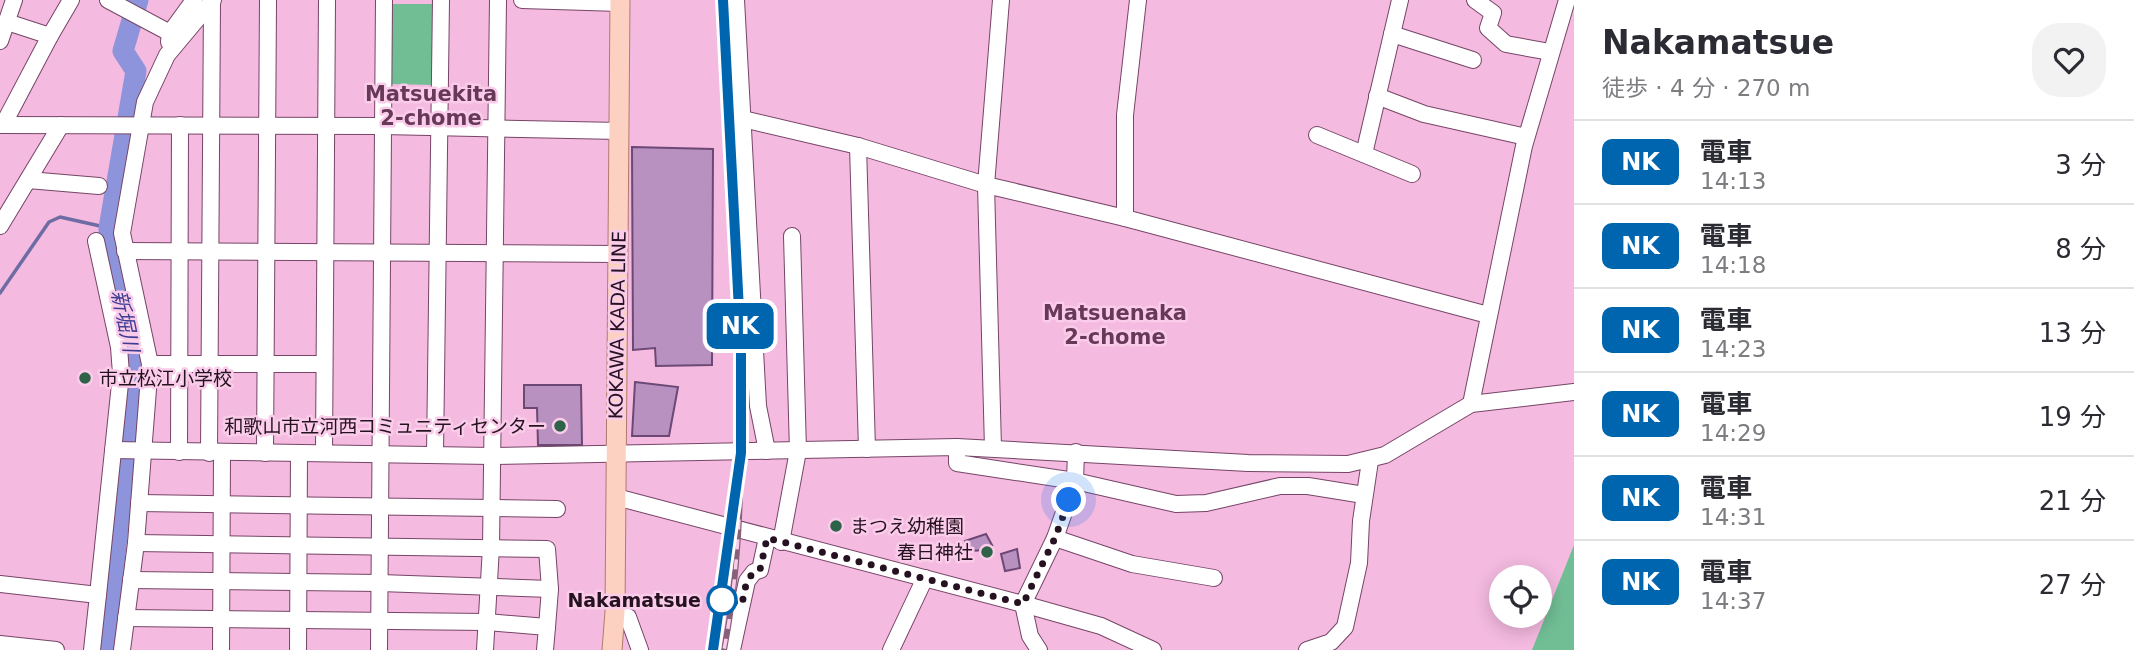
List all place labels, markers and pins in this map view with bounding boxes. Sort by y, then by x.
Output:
place label: 市立松江小学校 [99,367,232,389]
marker: 市立松江小学校 [77,370,93,386]
place label: 和歌山市立河西コミュニティセンター [224,415,546,437]
marker: 和歌山市立河西コミュニティセンター [552,418,568,434]
place label: まつえ幼稚園 [850,515,964,537]
marker: まつえ幼稚園 [828,518,844,534]
place label: 春日神社 [897,541,973,563]
marker: 春日神社 [979,544,995,560]
marker: Nakamatsue [707,585,737,615]
place label: Nakamatsue [567,589,701,611]

